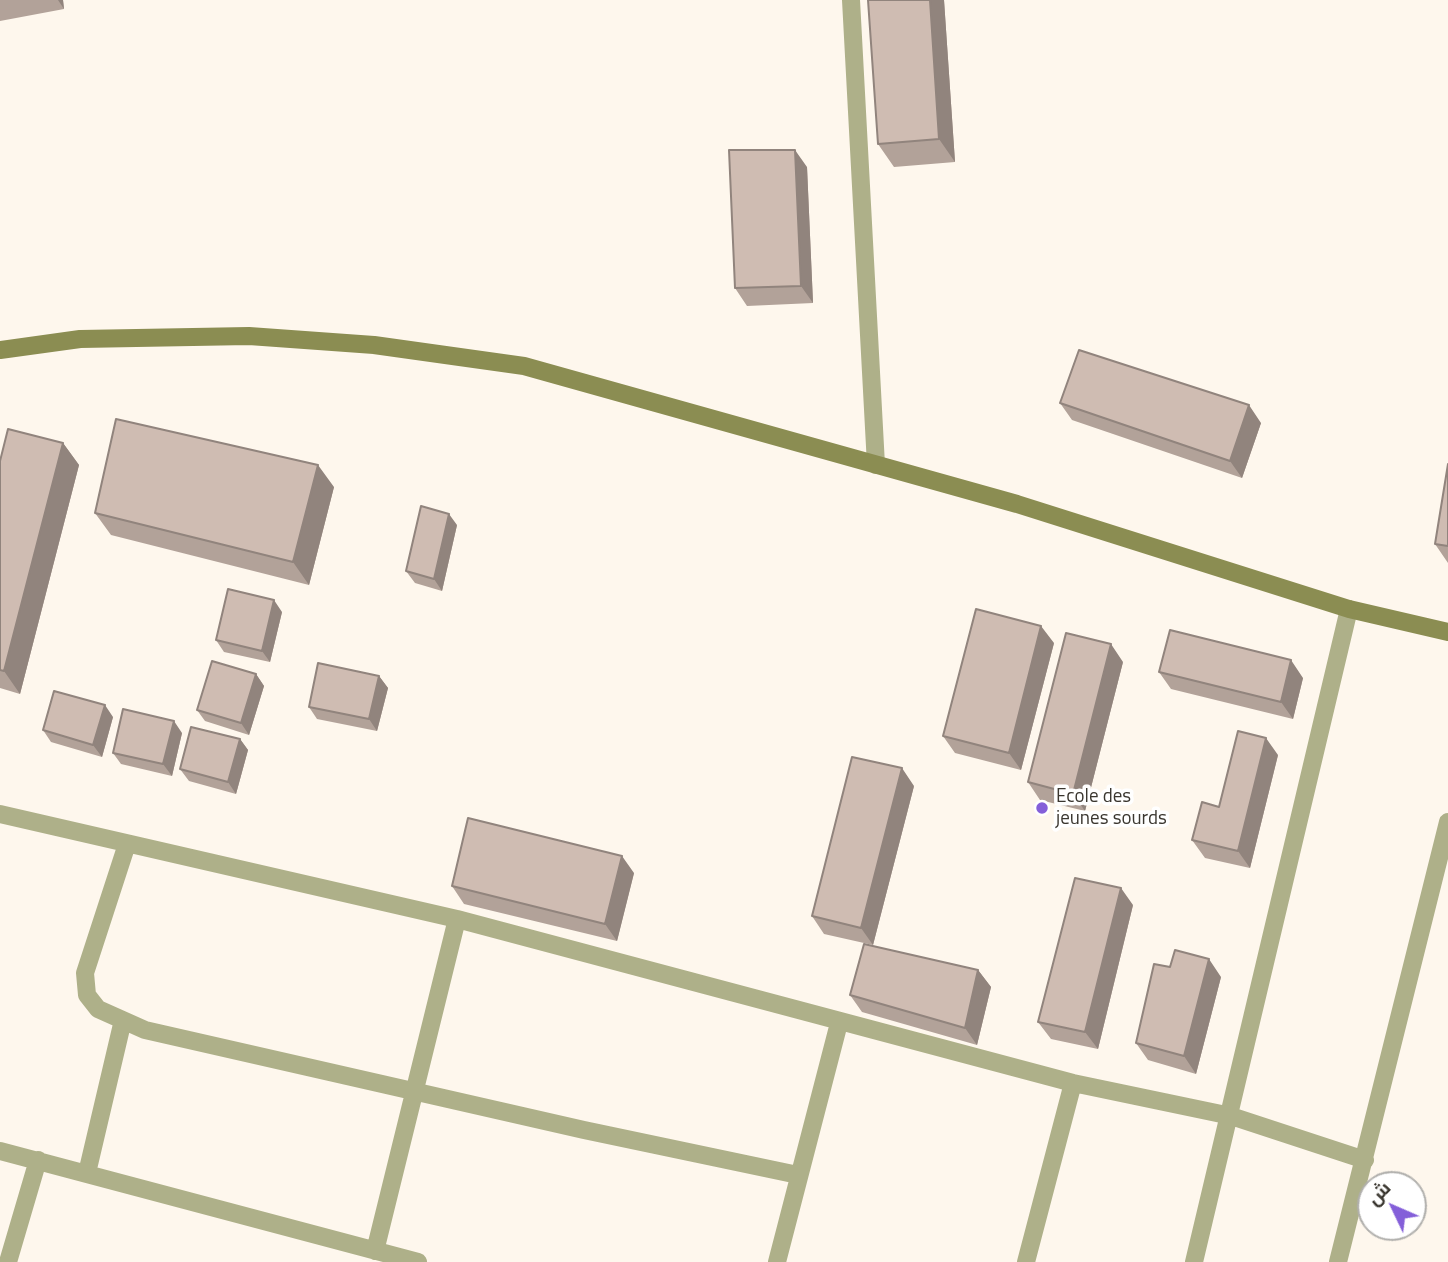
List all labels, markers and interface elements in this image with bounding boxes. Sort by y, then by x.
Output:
place label: Ecole des jeunes sourds [1056,786,1167,830]
marker: Ecole des jeunes sourds [1034,800,1050,816]
north arrow [1357,1171,1427,1241]
text: ش [1359,1174,1397,1211]

